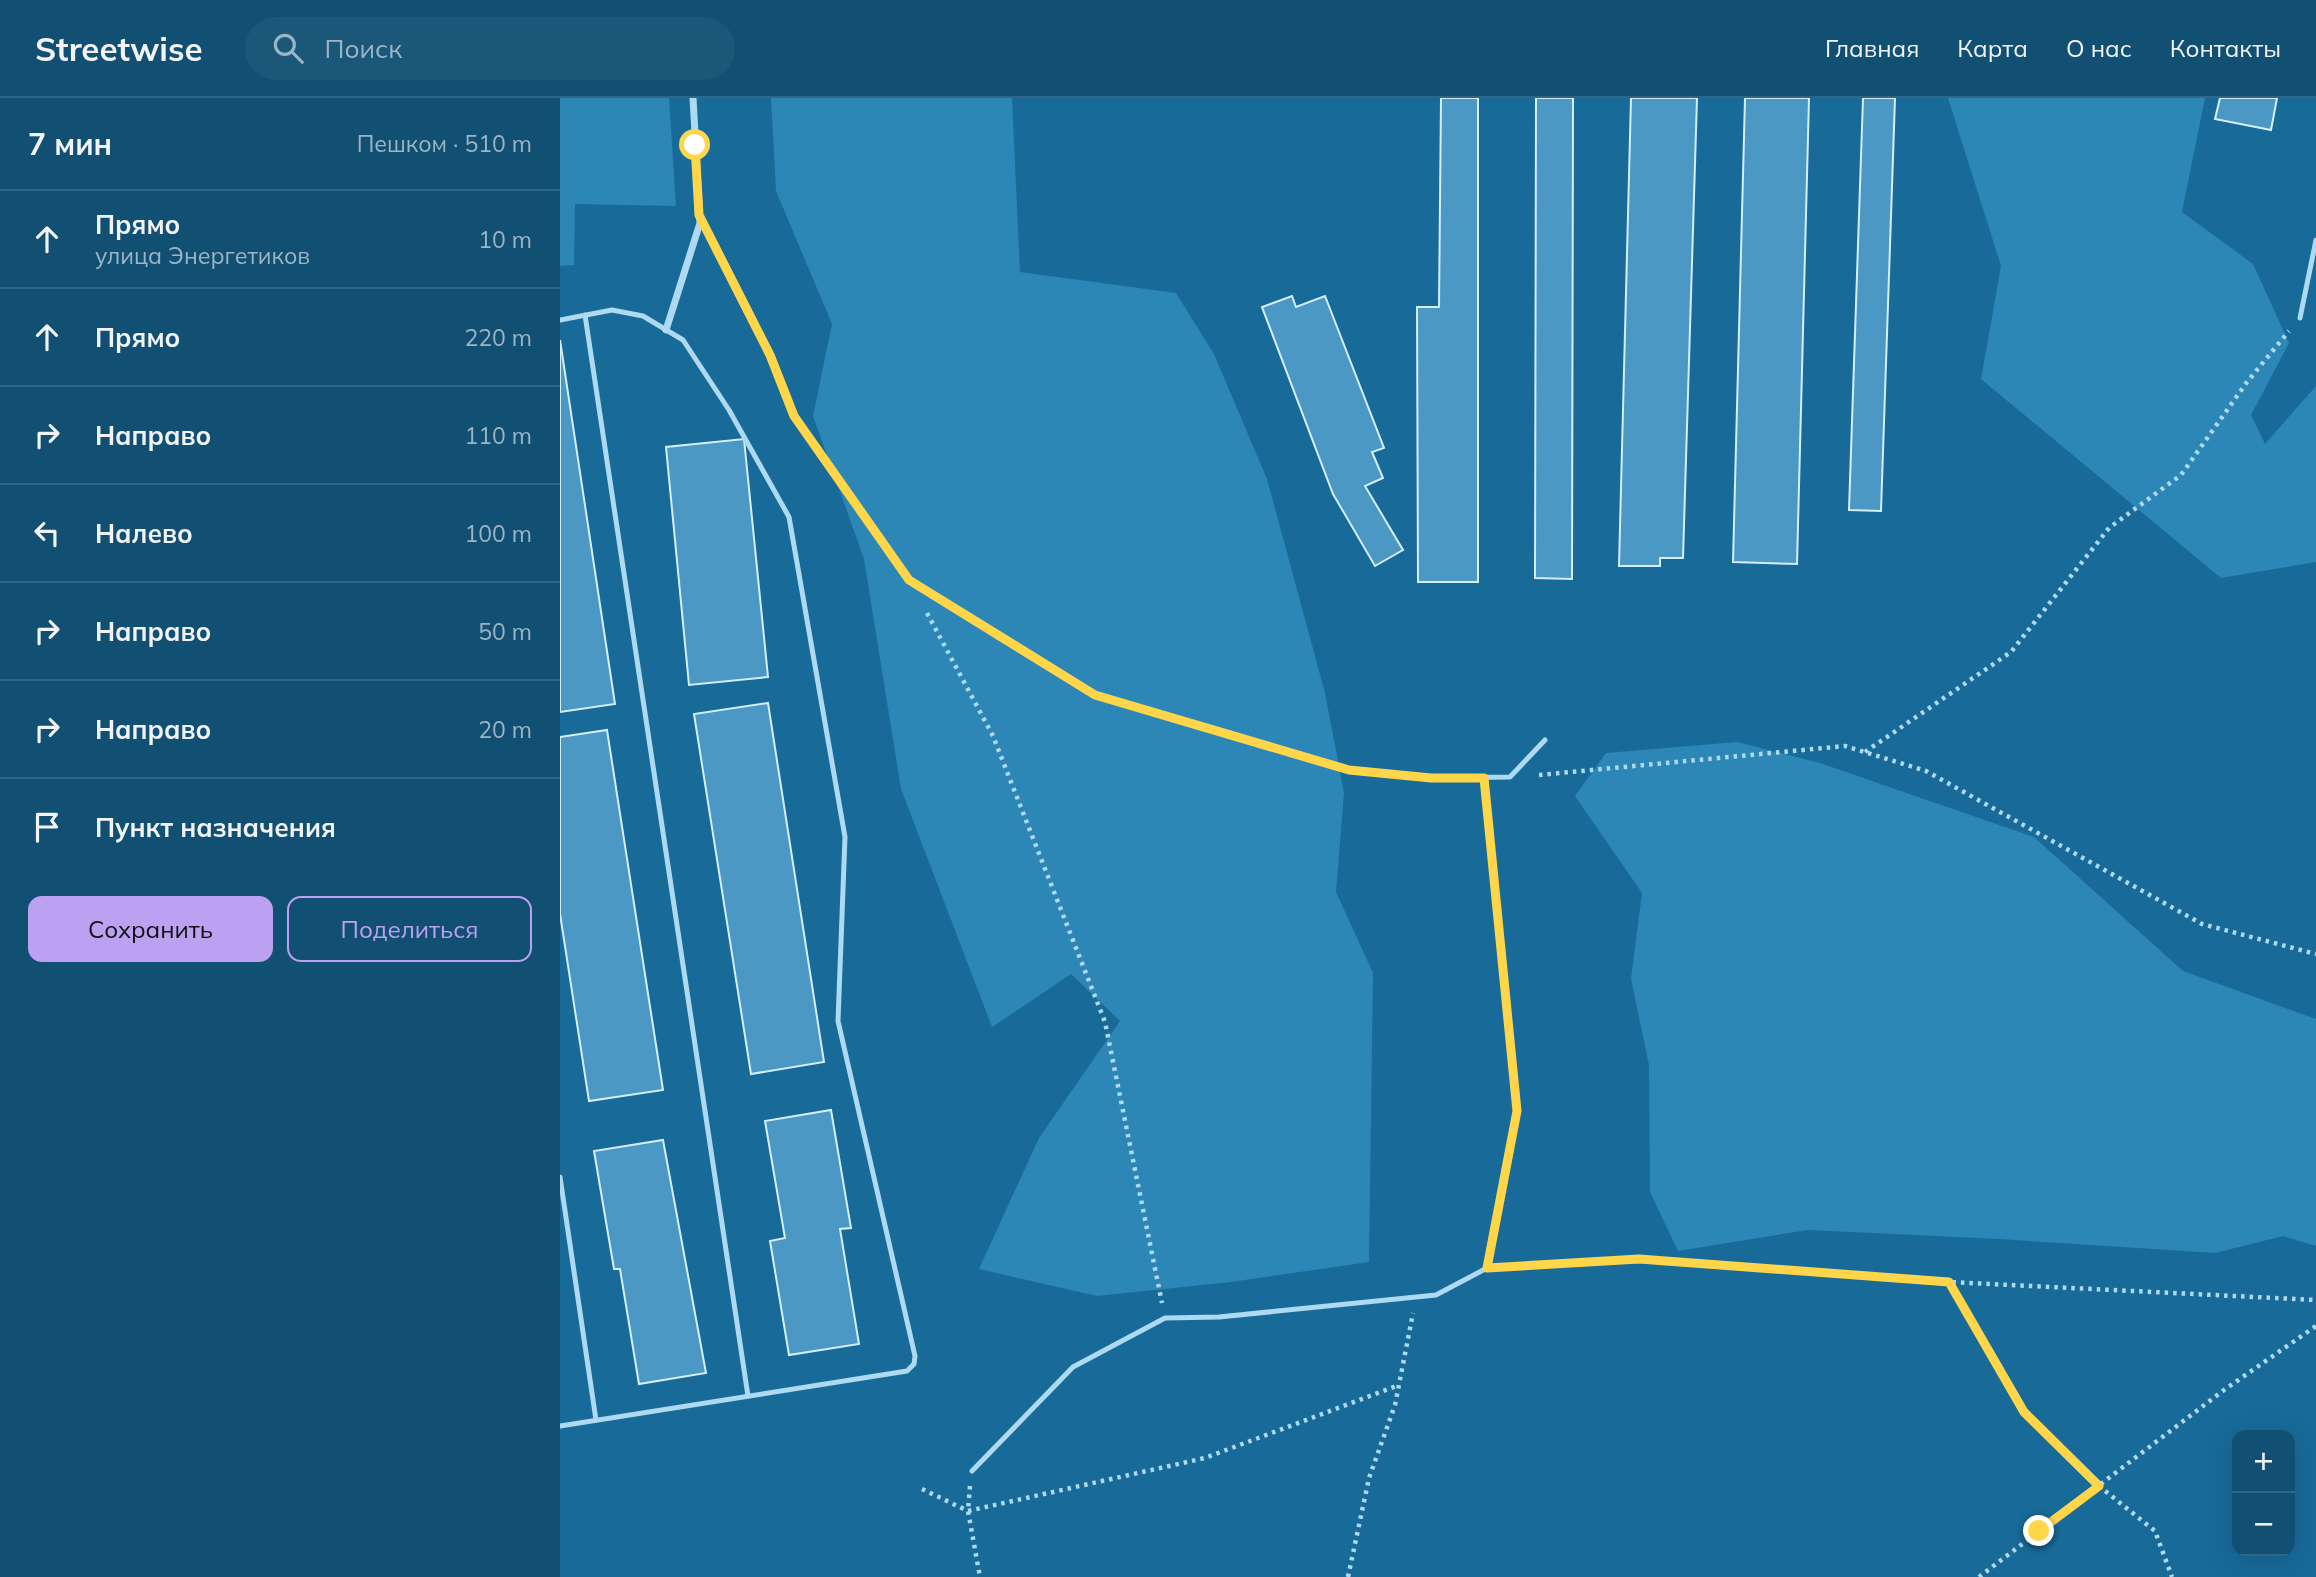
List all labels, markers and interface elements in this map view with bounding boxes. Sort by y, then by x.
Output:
search box [245,17,735,80]
text: Streetwise [35,28,203,69]
icon: search [269,29,307,67]
text: Поиск [325,32,402,65]
text: Главная [1825,33,1919,63]
text: Карта [1957,33,2028,63]
text: О нас [2066,33,2132,63]
text: Контакты [2170,33,2281,63]
text: 7 мин [28,125,112,163]
text: Пешком · 510 m [357,129,532,158]
route start [679,129,710,160]
text: Прямо [95,208,180,241]
icon: ahead [28,220,66,258]
text: 10 m [478,225,532,254]
text: улица Энергетиков [95,241,310,270]
icon: ahead [28,318,66,356]
text: Прямо [95,321,180,354]
text: 220 m [464,323,532,352]
icon: right [28,416,66,454]
text: Направо [95,419,211,452]
text: 110 m [464,421,532,450]
icon: left [28,514,66,552]
text: Налево [95,517,193,550]
text: 100 m [464,519,532,548]
icon: right [28,612,66,650]
text: Направо [95,615,211,648]
text: 50 m [478,617,532,646]
icon: right [28,710,66,748]
text: Направо [95,713,211,746]
text: 20 m [478,715,532,744]
icon: arrive [28,808,66,846]
text: Пункт назначения [95,811,336,844]
button: Сохранить [28,896,273,962]
button: Поделиться [287,896,532,962]
map controls [2232,1430,2295,1556]
button: + [2232,1430,2295,1493]
button: − [2232,1493,2295,1556]
route end [2023,1515,2054,1546]

